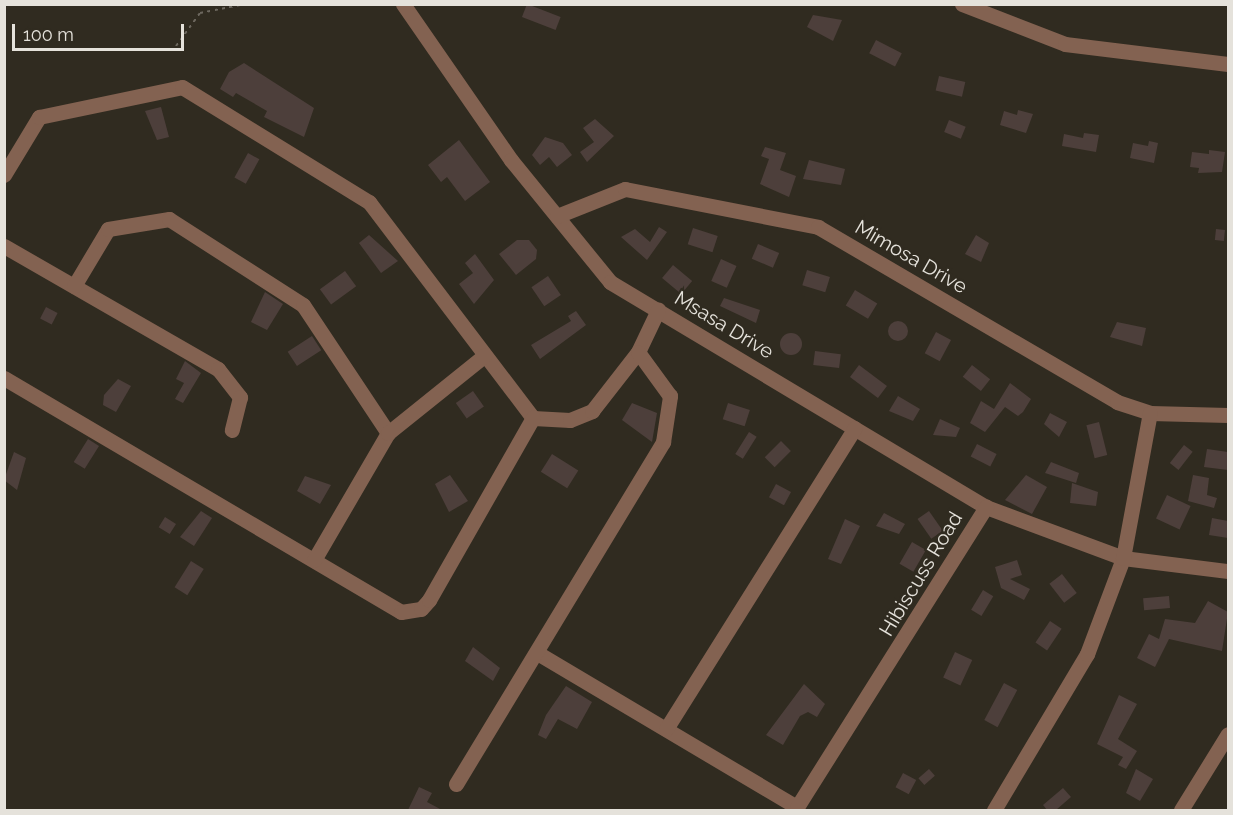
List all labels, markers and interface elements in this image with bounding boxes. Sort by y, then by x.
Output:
scale bar [15,12,188,50]
text: 100 m [23,24,74,45]
street label: Mimosa Drive [851,215,971,299]
street label: Msasa Drive [670,286,778,364]
street label: Hibiscuss Road [874,508,968,640]

